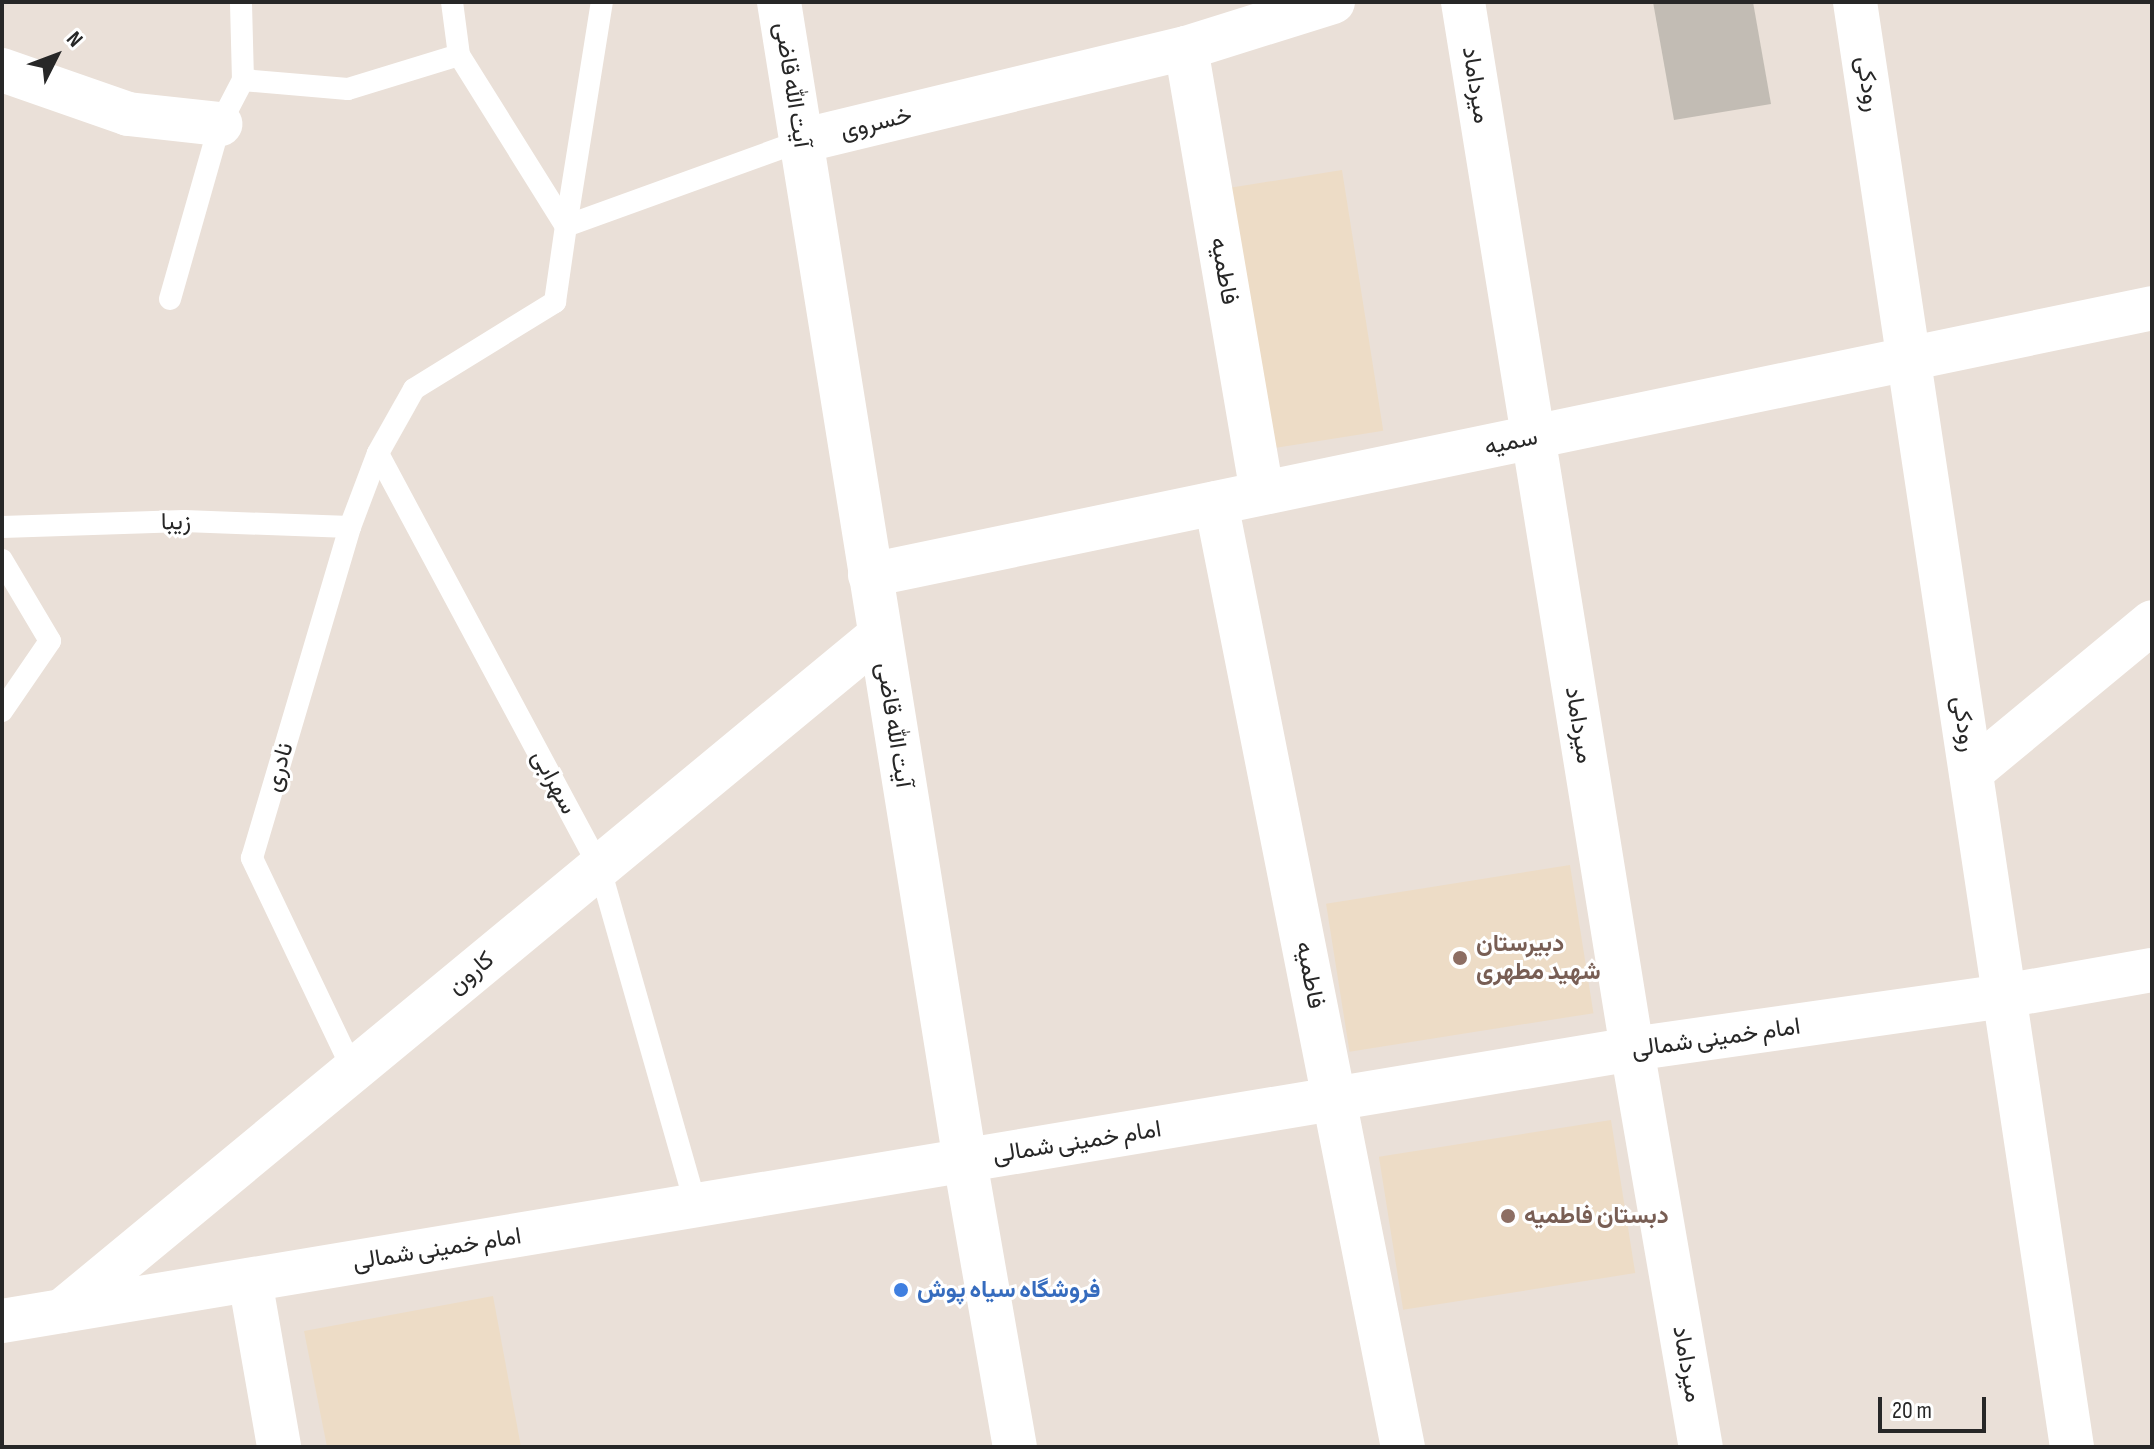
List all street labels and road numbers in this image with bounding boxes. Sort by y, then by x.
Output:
street label: آیت الله قاضی [768,20,816,150]
street label: میرداماد [1456,45,1496,125]
street label: رودکی [1849,54,1887,114]
street label: خسروی [837,100,915,146]
street label: فاطمیه [1204,235,1244,307]
street label: سمیه [1482,422,1540,462]
street label: زیبا [161,507,191,537]
street label: آیت الله قاضی [870,660,918,790]
street label: میرداماد [1559,685,1599,765]
street label: رودکی [1945,694,1983,754]
street label: نادری [258,739,300,795]
street label: سهرابی [525,745,583,819]
street label: فاطمیه [1289,939,1331,1011]
street label: کارون [442,945,500,1001]
street label: امام خمینی شمالی [1630,1012,1802,1064]
street label: امام خمینی شمالی [991,1114,1163,1170]
street label: امام خمینی شمالی [351,1221,523,1277]
street label: میرداماد [1666,1323,1708,1405]

